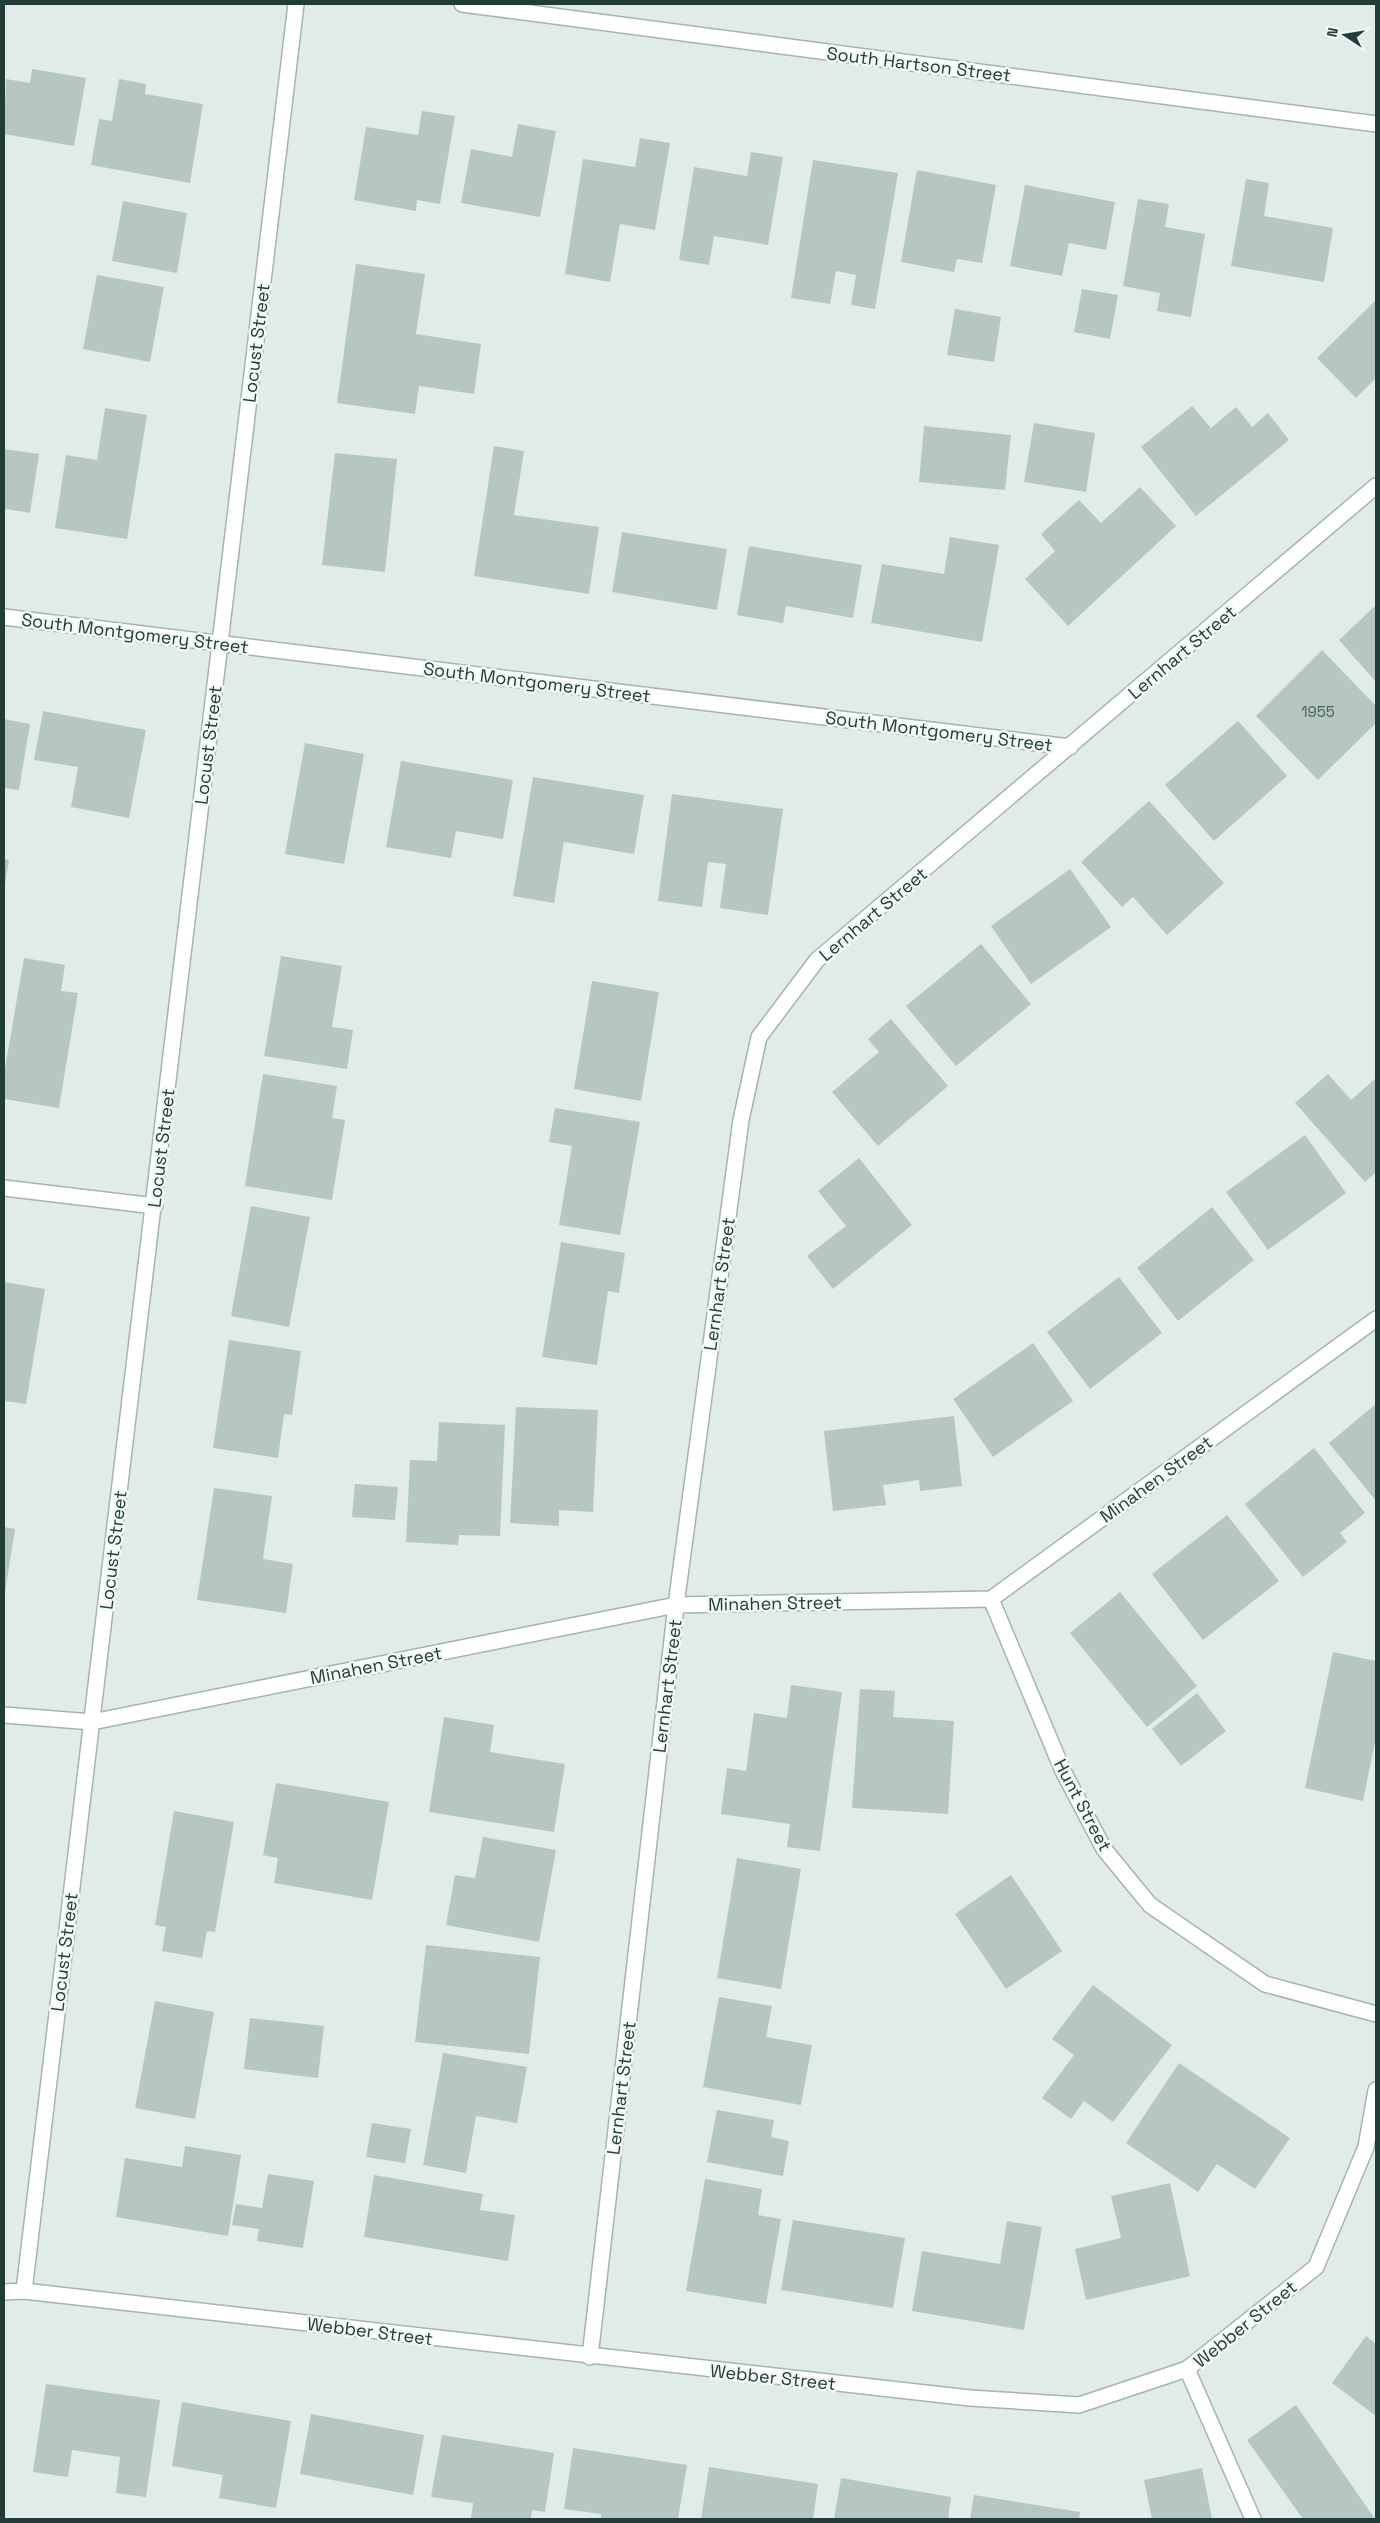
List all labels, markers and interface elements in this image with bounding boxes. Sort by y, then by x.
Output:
north arrow [1320,10,1370,60]
text: N [1323,26,1342,39]
street label: South Hartson Street [825,41,1013,87]
street label: Locust Street [237,282,275,404]
street label: Lernhart Street [1123,600,1241,704]
street label: South Montgomery Street [20,608,250,658]
street label: South Montgomery Street [422,657,652,707]
street label: Locust Street [189,684,227,806]
house number: 1955 [1301,702,1335,721]
street label: South Montgomery Street [824,706,1054,756]
street label: Lernhart Street [814,862,932,966]
street label: Locust Street [142,1087,180,1209]
street label: Lernhart Street [698,1216,740,1352]
street label: Minahen Street [1095,1430,1217,1528]
street label: Locust Street [94,1489,132,1611]
street label: Minahen Street [708,1590,842,1616]
street label: Lernhart Street [647,1618,687,1754]
street label: Minahen Street [308,1641,444,1689]
street label: Hunt Street [1049,1755,1117,1855]
street label: Locust Street [45,1891,83,2013]
street label: Lernhart Street [601,2020,641,2156]
street label: Webber Street [1189,2275,1301,2373]
street label: Webber Street [306,2312,434,2350]
street label: Webber Street [709,2359,837,2395]

